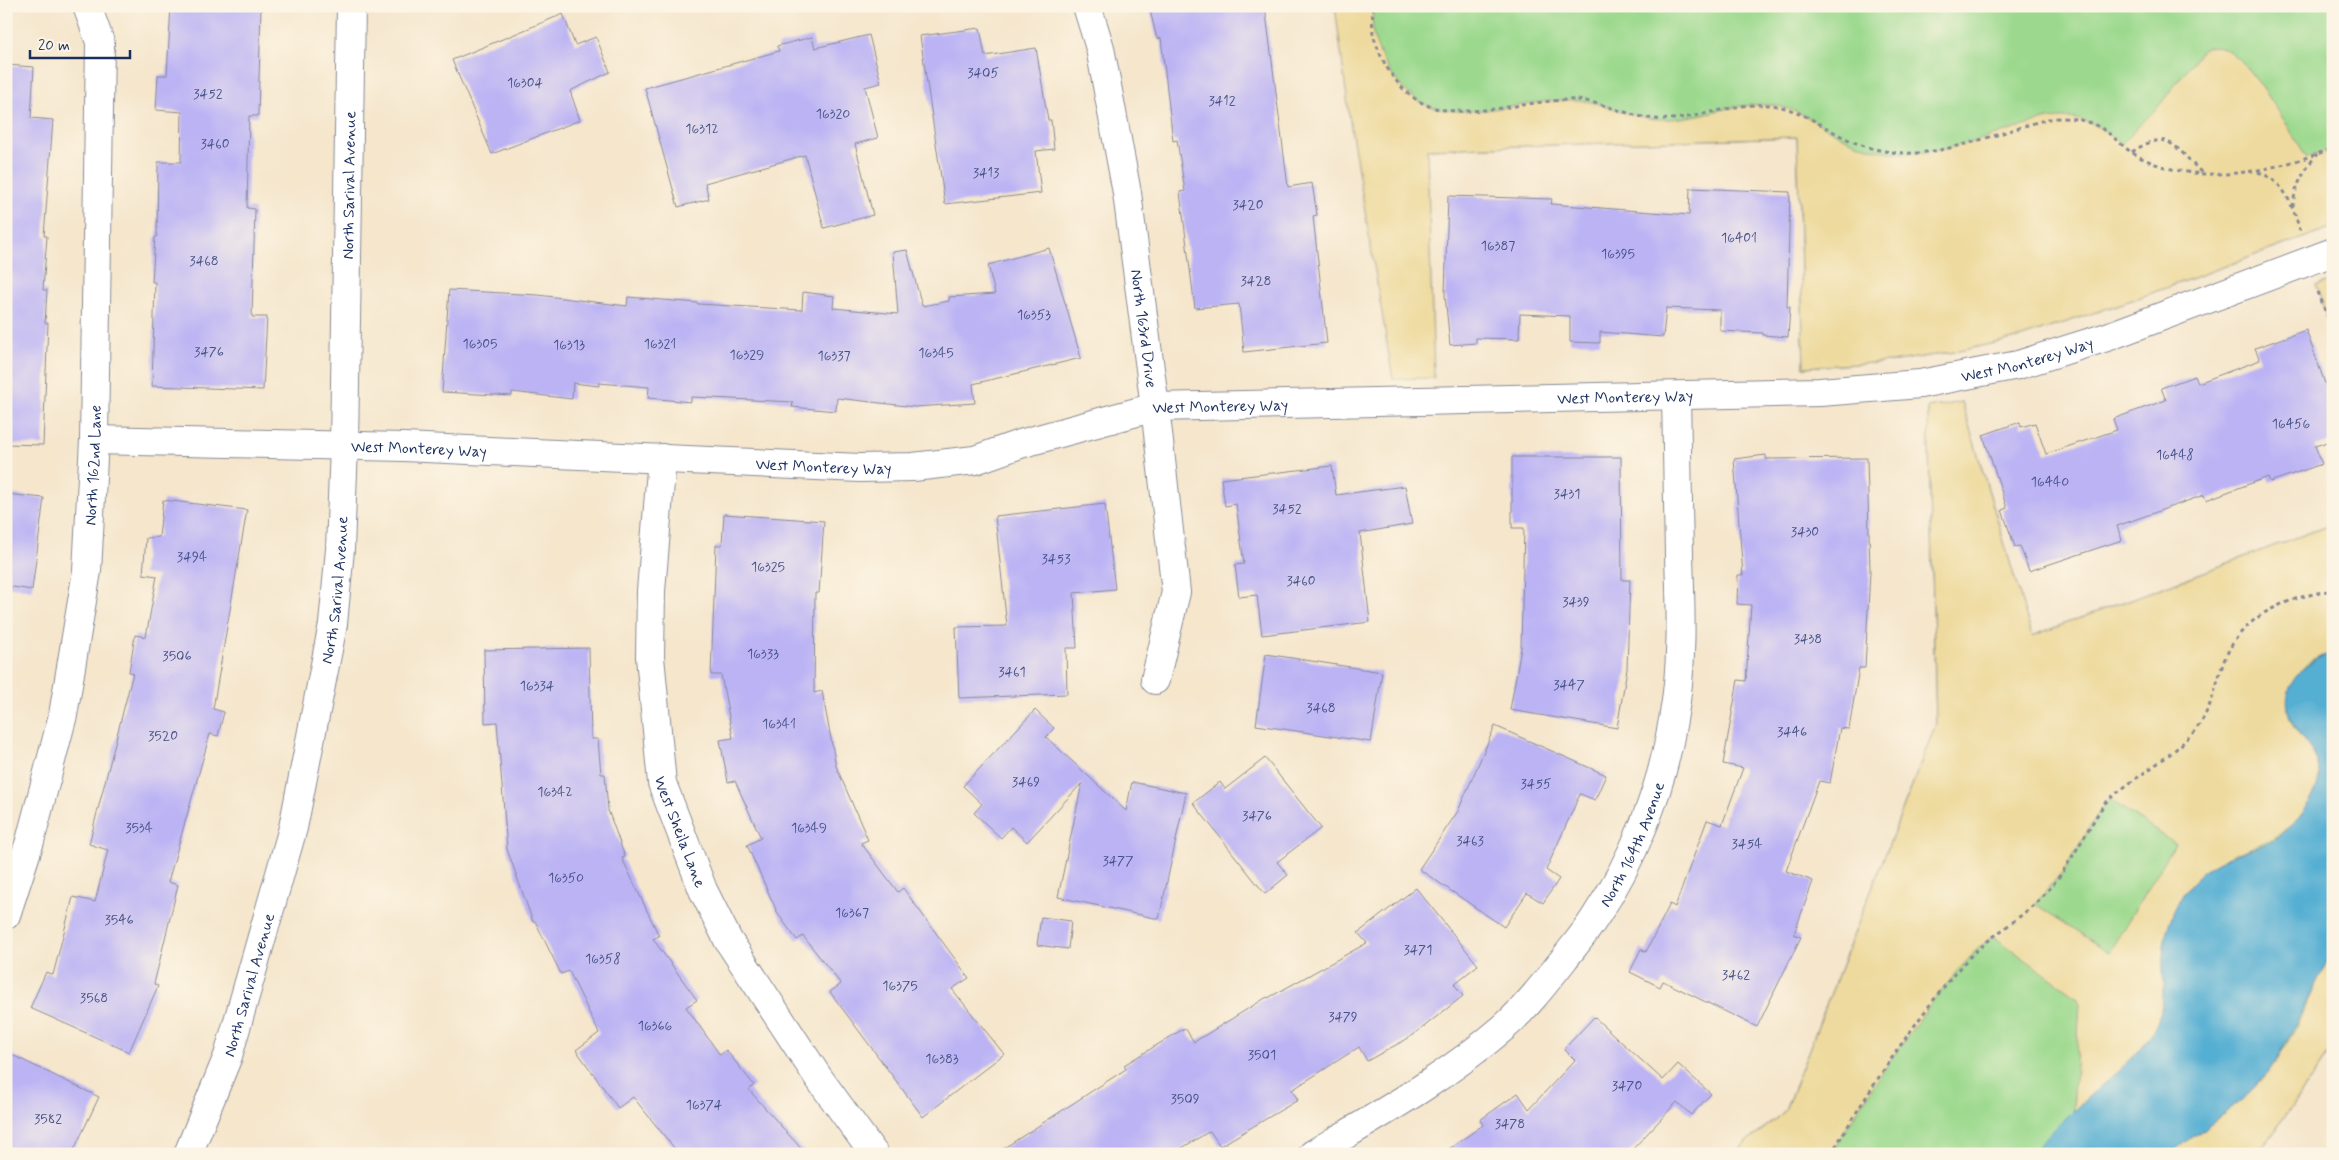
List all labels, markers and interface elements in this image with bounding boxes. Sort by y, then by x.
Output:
scale bar [30,28,130,60]
text: 20 m [38,36,70,56]
house number: 3405 [967,64,999,82]
house number: 16304 [507,74,544,92]
house number: 3452 [193,85,223,103]
house number: 3412 [1208,92,1236,110]
house number: 16320 [816,105,850,123]
street label: North Sarival Avenue [338,111,361,260]
house number: 16312 [685,120,719,138]
house number: 3460 [200,135,230,153]
house number: 3413 [973,164,999,182]
house number: 3420 [1233,196,1264,214]
house number: 16401 [1721,229,1757,247]
house number: 16387 [1481,237,1515,255]
house number: 16395 [1601,245,1635,263]
house number: 3468 [189,252,219,270]
street label: North 163rd Drive [1125,268,1161,389]
house number: 3428 [1240,272,1272,290]
house number: 16353 [1017,306,1051,324]
street label: West Monterey Way [1959,333,2096,388]
house number: 16305 [463,335,498,353]
house number: 16321 [644,335,676,353]
house number: 16313 [553,336,585,354]
house number: 3476 [194,343,224,361]
house number: 16345 [918,344,954,362]
house number: 16329 [730,346,764,364]
house number: 16337 [817,347,851,365]
street label: West Monterey Way [1557,386,1693,410]
street label: West Monterey Way [1152,395,1289,419]
street label: North 162nd Lane [80,405,107,526]
house number: 16456 [2272,415,2310,433]
street label: West Monterey Way [351,437,487,463]
house number: 16448 [2156,446,2194,464]
street label: West Monterey Way [755,454,892,480]
house number: 16440 [2031,473,2069,491]
house number: 3431 [1554,485,1580,503]
house number: 3452 [1272,500,1302,518]
street label: North Sarival Avenue [316,516,353,666]
house number: 3430 [1791,523,1819,541]
house number: 3494 [177,548,207,566]
house number: 3453 [1042,550,1070,568]
house number: 16325 [751,558,785,576]
house number: 3460 [1286,572,1316,590]
house number: 3439 [1562,593,1590,611]
house number: 3438 [1794,630,1822,648]
house number: 16333 [747,645,779,663]
house number: 3506 [162,647,192,665]
house number: 3461 [998,663,1026,681]
house number: 3447 [1553,676,1585,694]
house number: 16334 [520,677,555,695]
house number: 3468 [1306,699,1336,717]
house number: 16341 [762,715,796,733]
house number: 3446 [1777,723,1807,741]
house number: 3520 [148,727,178,745]
house number: 3469 [1012,773,1040,791]
street label: West Sheila Lane [649,775,710,891]
house number: 3455 [1520,775,1552,793]
street label: North 164th Avenue [1596,779,1670,911]
house number: 16342 [537,783,573,801]
house number: 3476 [1242,807,1272,825]
house number: 3534 [125,819,153,837]
house number: 16349 [791,819,827,837]
house number: 3463 [1456,832,1484,850]
house number: 3454 [1732,835,1762,853]
house number: 3477 [1102,852,1134,870]
house number: 16350 [548,869,584,887]
house number: 16367 [835,904,869,922]
house number: 3546 [104,911,134,929]
street label: North Sarival Avenue [219,911,280,1059]
house number: 3471 [1404,941,1432,959]
house number: 16358 [585,950,621,968]
house number: 3462 [1722,966,1750,984]
house number: 16375 [882,977,918,995]
house number: 3568 [80,989,108,1007]
house number: 3479 [1328,1008,1358,1026]
house number: 16366 [638,1017,673,1035]
house number: 3501 [1248,1046,1276,1064]
house number: 16383 [925,1050,959,1068]
house number: 3470 [1612,1077,1642,1095]
house number: 3509 [1170,1090,1200,1108]
house number: 16374 [686,1096,723,1114]
house number: 3582 [34,1110,62,1128]
house number: 3478 [1495,1115,1525,1133]

